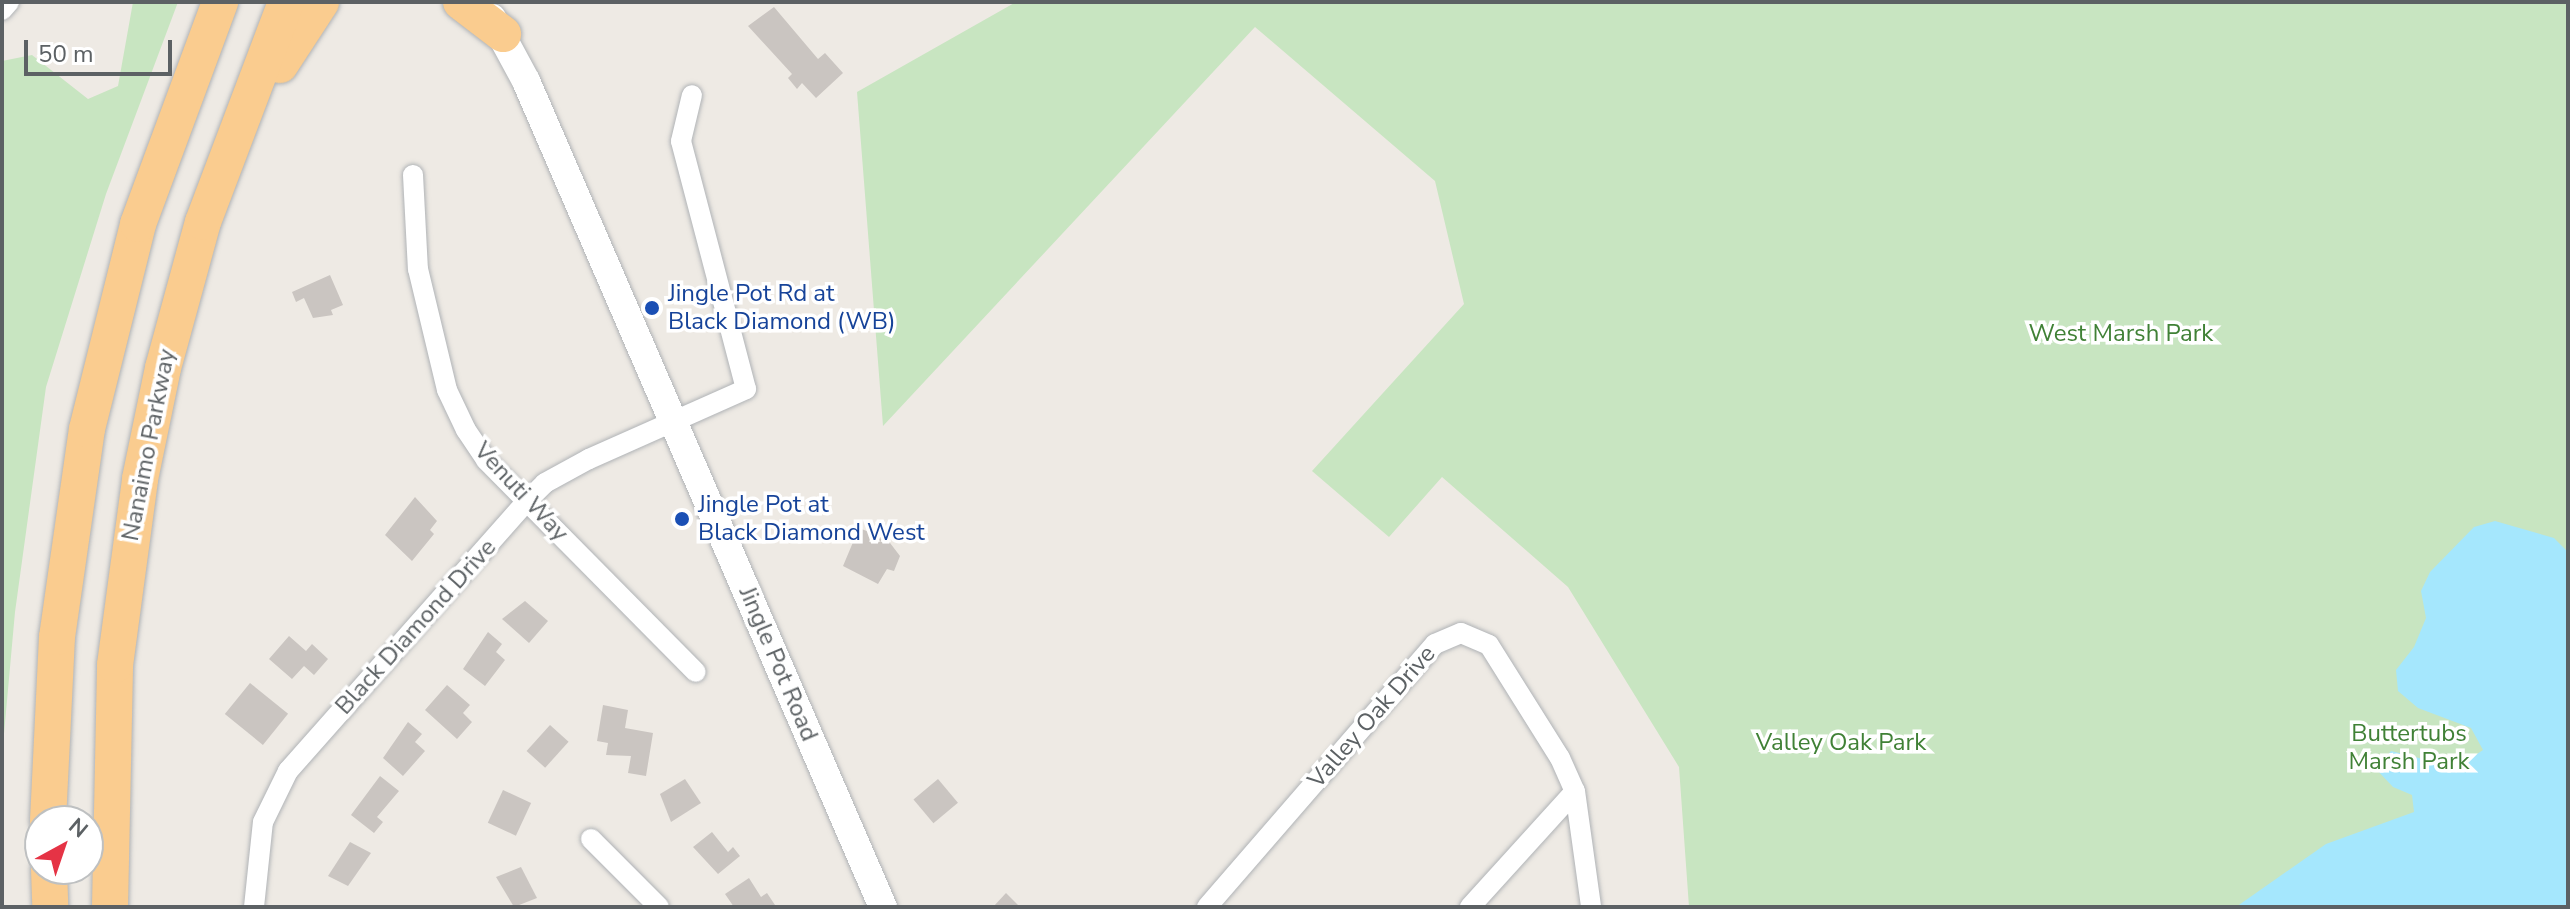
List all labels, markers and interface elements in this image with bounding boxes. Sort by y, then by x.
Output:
scale bar [28,24,176,74]
text: 50 m [38,38,94,70]
place label: Jingle Pot Rd at Black Diamond (WB) [668,280,896,336]
marker: Jingle Pot Rd at Black Diamond (WB) [643,299,661,317]
park label: West Marsh Park [2029,320,2213,348]
street label: Nanaimo Parkway [116,347,182,543]
street label: Venuti Way [468,436,574,548]
place label: Jingle Pot at Black Diamond West [698,491,925,547]
marker: Jingle Pot at Black Diamond West [673,510,691,528]
street label: Black Diamond Drive [330,533,502,721]
street label: Jingle Pot Road [732,582,824,746]
street label: Valley Oak Drive [1302,640,1442,794]
park label: Buttertubs Marsh Park [2349,720,2469,776]
park label: Valley Oak Park [1756,729,1926,757]
north arrow [24,805,104,885]
text: N [62,811,94,845]

